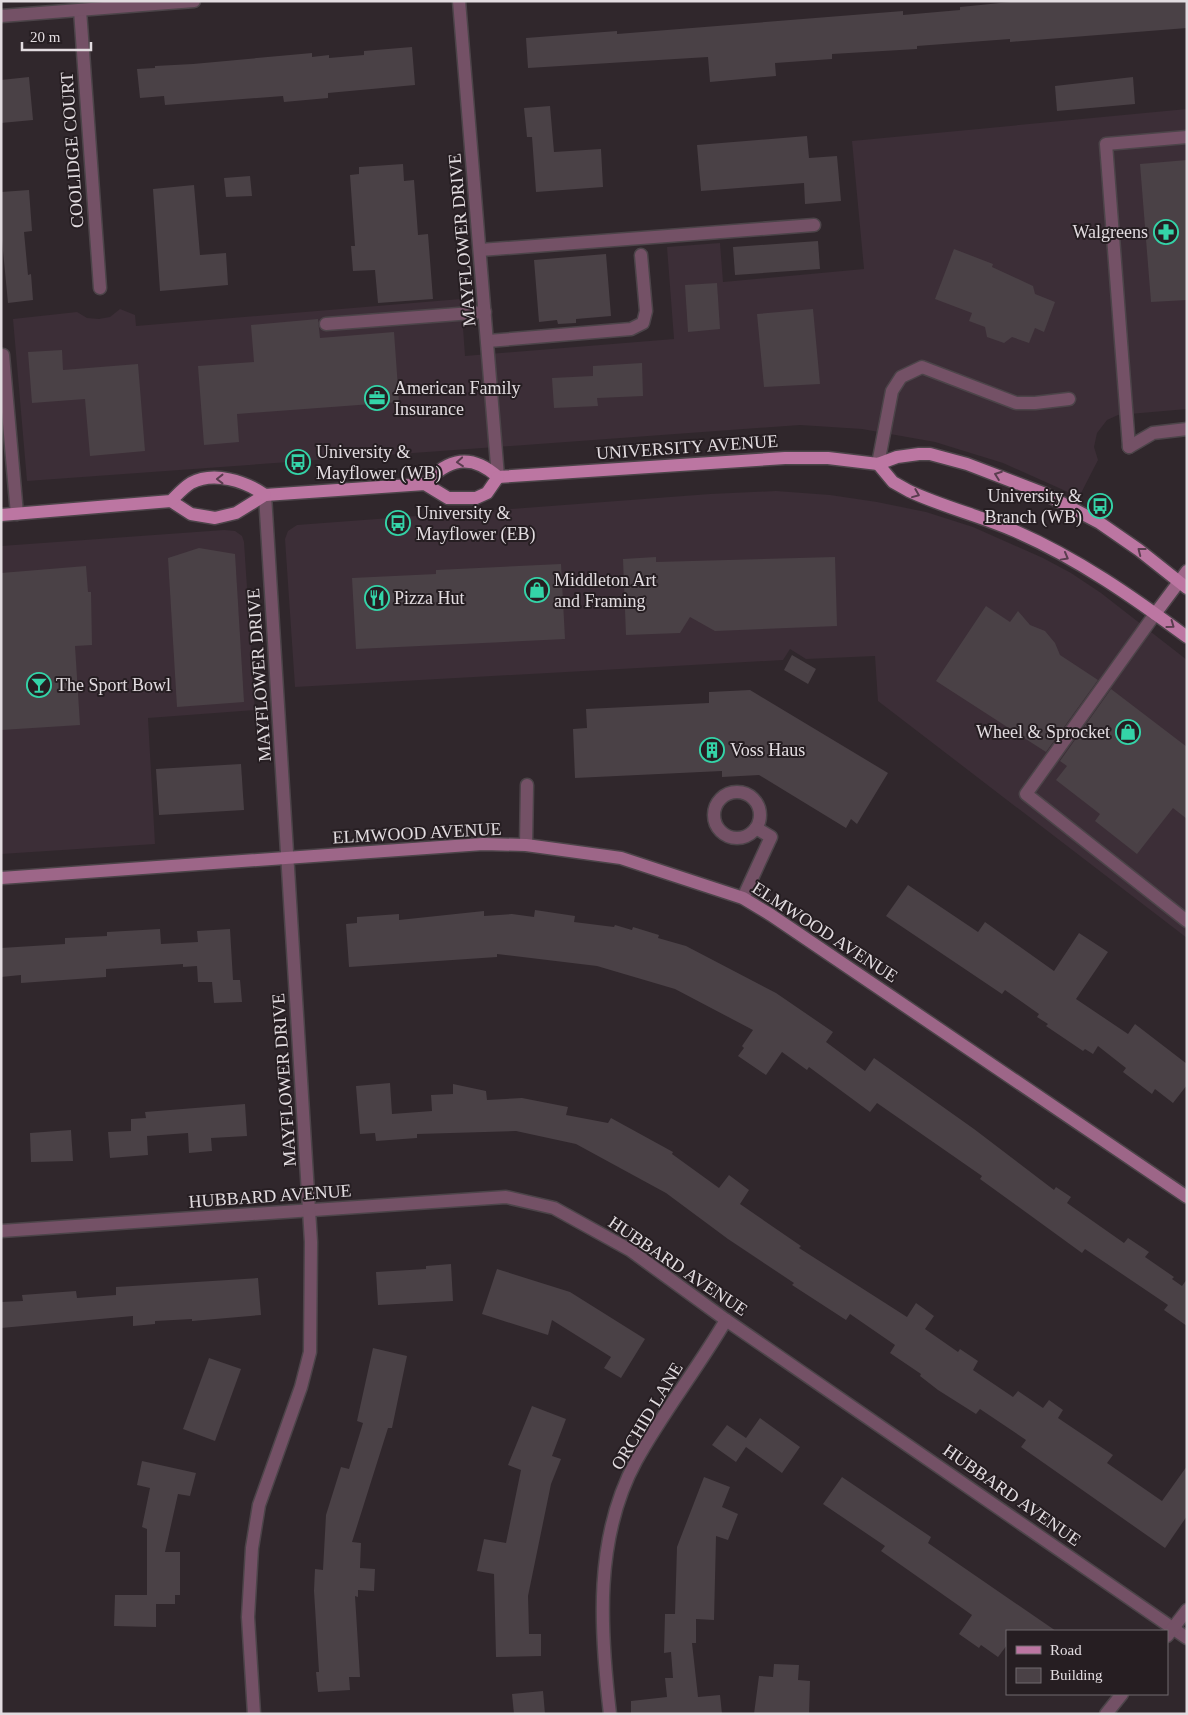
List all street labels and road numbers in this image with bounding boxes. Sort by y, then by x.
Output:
street label: COOLIDGE COURT [57,71,87,229]
street label: MAYFLOWER DRIVE [444,153,480,327]
street label: UNIVERSITY AVENUE [595,431,779,463]
street label: MAYFLOWER DRIVE [243,588,275,762]
street label: ELMWOOD AVENUE [332,819,502,847]
street label: ELMWOOD AVENUE [749,878,901,986]
street label: MAYFLOWER DRIVE [268,993,300,1167]
street label: HUBBARD AVENUE [188,1180,352,1212]
street label: HUBBARD AVENUE [605,1212,751,1320]
street label: ORCHID LANE [607,1359,687,1473]
street label: HUBBARD AVENUE [939,1440,1085,1550]

